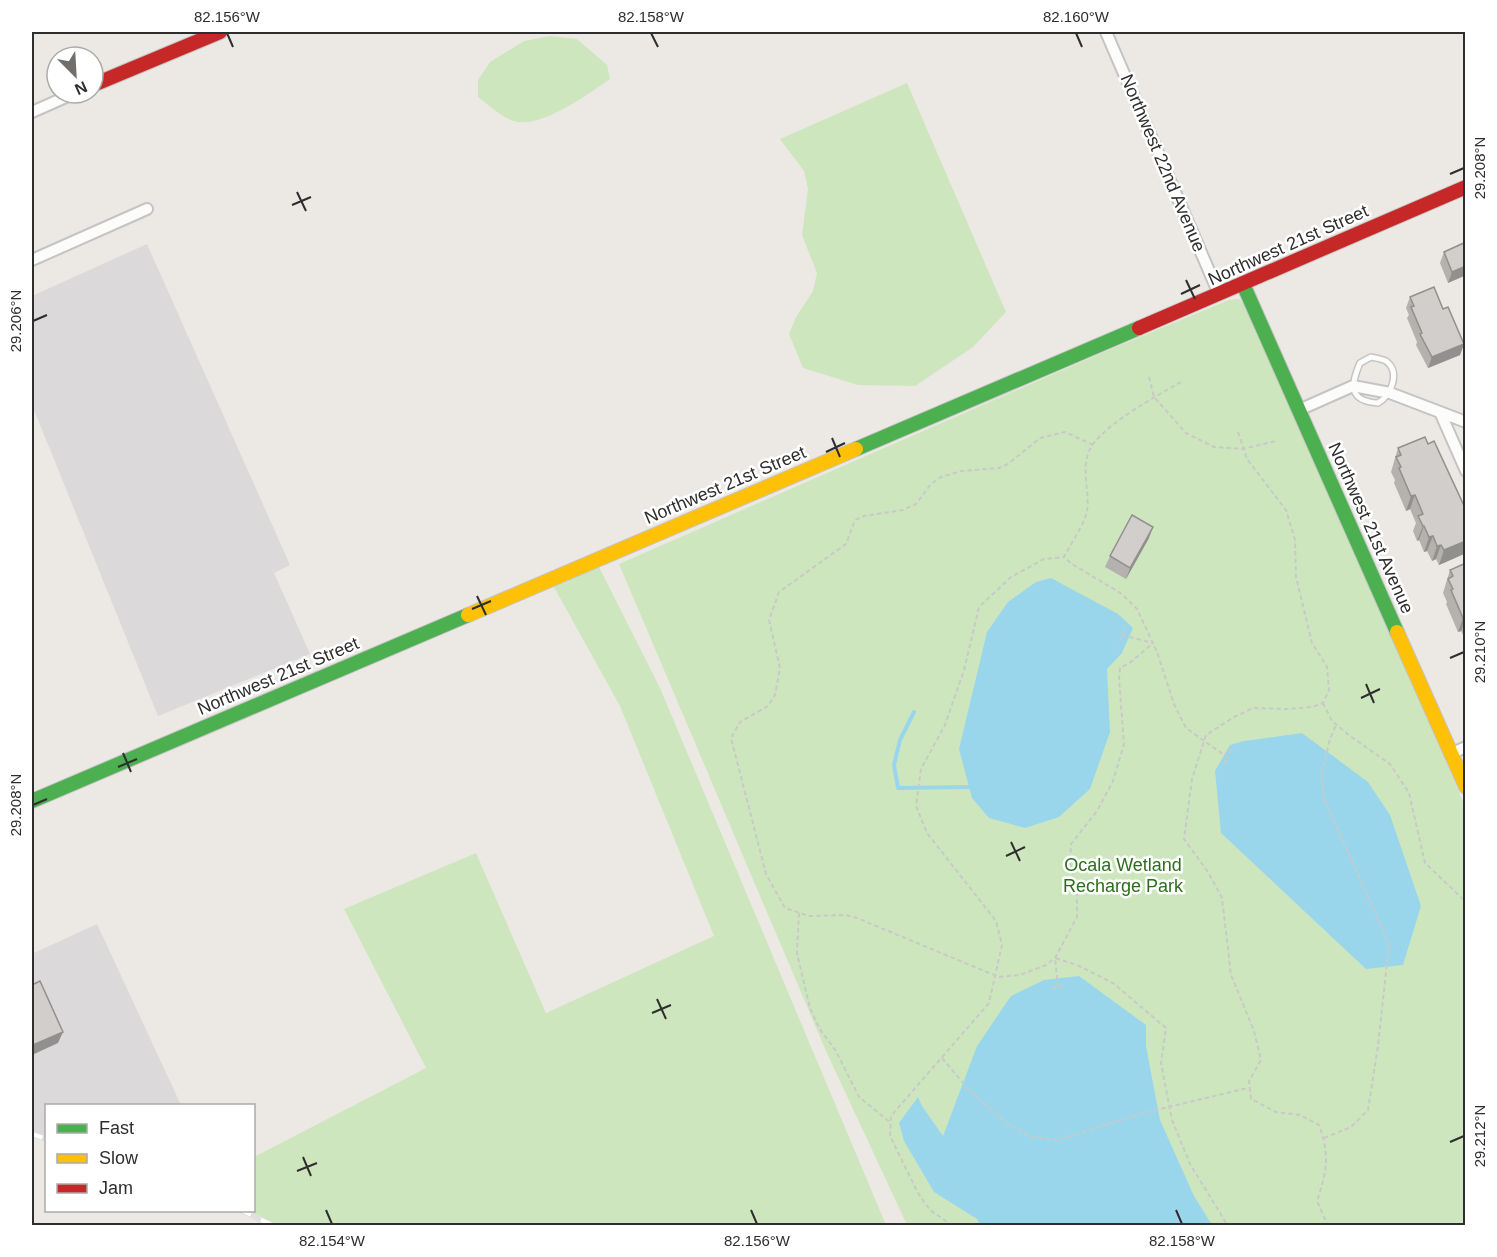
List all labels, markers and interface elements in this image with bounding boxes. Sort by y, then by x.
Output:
text: 82.156°W [194,8,261,25]
text: 82.158°W [618,8,685,25]
text: 82.160°W [1043,8,1110,25]
north arrow [45,45,105,105]
street label: Northwest 22nd Avenue [1117,71,1209,255]
text: N [72,78,90,98]
text: 29.208°N [1471,137,1488,199]
street label: Northwest 21st Street [1205,201,1371,289]
text: 29.206°N [7,290,24,352]
street label: Northwest 21st Avenue [1324,440,1418,616]
street label: Northwest 21st Street [641,442,809,528]
text: 29.210°N [1471,621,1488,683]
street label: Northwest 21st Street [194,633,362,719]
text: 29.208°N [7,774,24,836]
park label: Ocala Wetland Recharge Park [1063,855,1184,896]
legend [45,1104,255,1212]
text: 29.212°N [1471,1105,1488,1167]
text: Fast [99,1118,134,1138]
text: Slow [99,1148,139,1168]
text: Jam [99,1178,133,1198]
text: 82.154°W [299,1232,366,1249]
text: 82.156°W [724,1232,791,1249]
text: 82.158°W [1149,1232,1216,1249]

